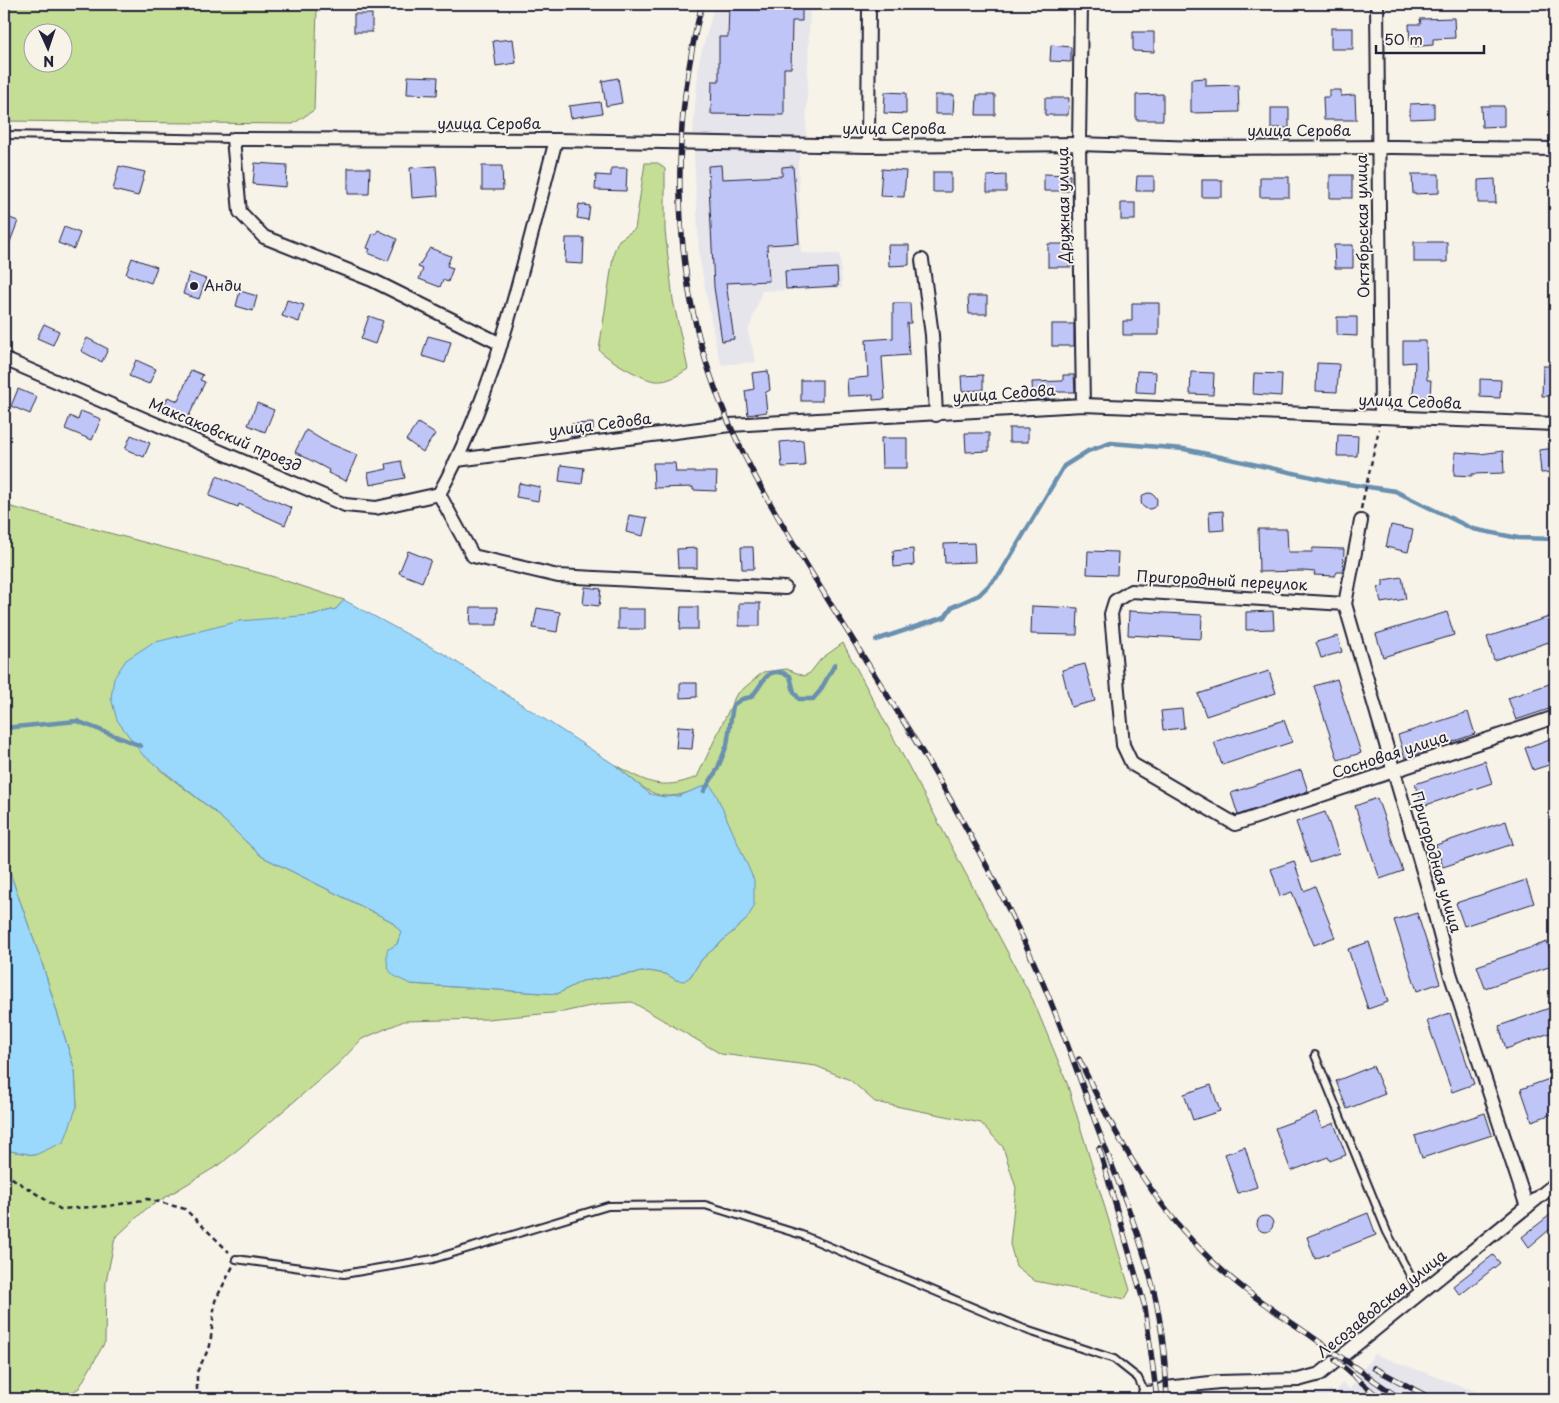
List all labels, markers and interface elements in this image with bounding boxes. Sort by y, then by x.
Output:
north arrow [22,22,72,72]
scale bar [1376,22,1484,54]
text: 50 m [1384,27,1423,50]
text: N [43,51,55,72]
street label: улица Серова [437,111,541,134]
street label: улица Серова [842,116,946,139]
street label: улица Серова [1247,118,1351,141]
street label: Дружная улица [1050,146,1075,264]
street label: Октябрьская улица [1349,153,1374,298]
place label: Анди [204,273,242,296]
marker: Анди [188,280,200,292]
street label: улица Седова [952,377,1057,408]
street label: улица Седова [1358,387,1463,414]
street label: Максаковский проезд [146,391,306,476]
street label: улица Седова [547,406,653,441]
street label: Пригородный переулок [1136,564,1308,595]
street label: Сосновая улица [1329,724,1451,783]
street label: Пригородная улица [1406,788,1469,936]
street label: Лесозаводская улица [1311,1243,1451,1362]

